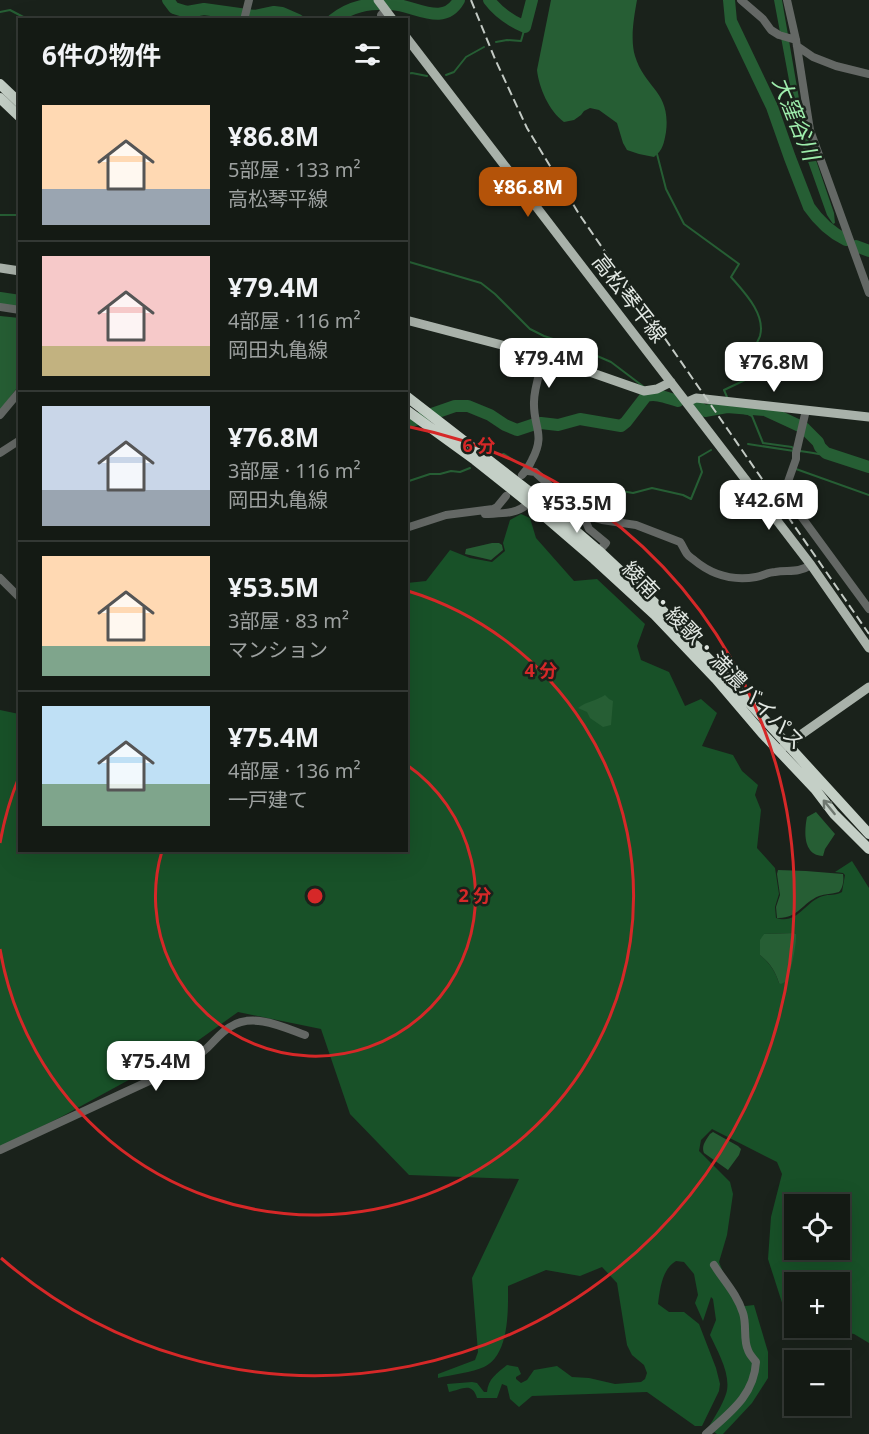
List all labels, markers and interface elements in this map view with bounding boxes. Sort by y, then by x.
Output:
text: 6件の物件 [42,37,161,73]
icon: filters [351,38,384,71]
water label: 大窪谷川 [767,72,828,166]
text: ¥86.8M [228,118,319,154]
icon: home [90,129,162,201]
text: 5部屋 · 133 m² [228,156,360,183]
pin: ¥86.8M [479,167,577,218]
text: ¥86.8M [493,173,563,200]
text: 高松琴平線 [228,185,328,212]
street label: 高松琴平線 [587,248,673,348]
text: ¥79.4M [228,269,319,305]
icon: home [90,280,162,352]
text: 4部屋 · 116 m² [228,307,360,334]
text: 岡田丸亀線 [228,336,328,363]
pin: ¥79.4M [500,338,598,389]
pin: ¥76.8M [725,342,823,393]
text: ¥79.4M [514,344,584,371]
text: ¥76.8M [739,348,809,375]
text: ¥76.8M [228,419,319,455]
icon: home [90,430,162,502]
text: 6 分 [463,433,495,457]
text: 3部屋 · 116 m² [228,457,360,484]
pin: ¥42.6M [720,480,818,531]
pin: ¥53.5M [528,483,626,534]
text: 岡田丸亀線 [228,486,328,513]
text: ¥42.6M [734,486,804,513]
text: ¥53.5M [542,489,612,516]
street label: 綾南・綾歌・満濃バイパス [617,555,811,755]
text: ¥53.5M [228,569,319,605]
icon: home [90,580,162,652]
text: 3部屋 · 83 m² [228,607,349,634]
text: マンション [228,636,328,663]
text: 4 分 [525,658,557,682]
text: ¥75.4M [228,719,319,755]
icon: home [90,730,162,802]
text: 4部屋 · 136 m² [228,757,360,784]
text: 一戸建て [228,786,308,813]
one-way arrow [822,800,836,815]
text: 2 分 [459,883,491,907]
centre of rings [305,886,325,906]
pin: ¥75.4M [107,1041,205,1092]
text: ¥75.4M [121,1047,191,1074]
map controls [784,1194,850,1416]
button: locate [784,1194,850,1260]
button: + [784,1272,850,1338]
button: − [784,1350,850,1416]

